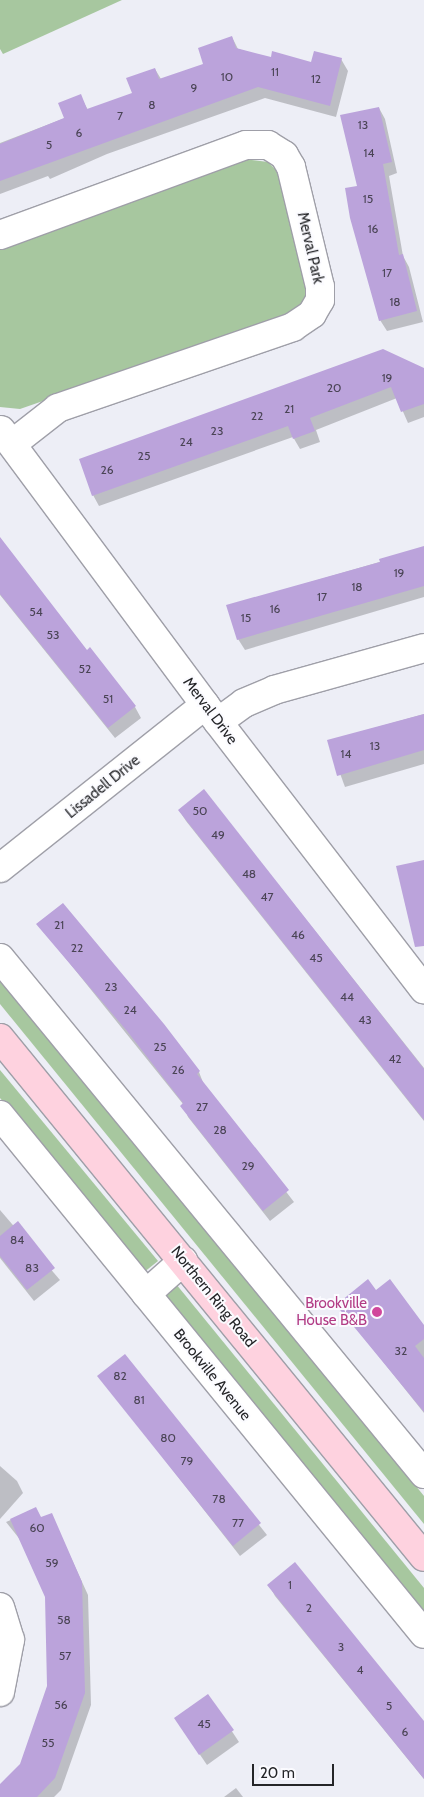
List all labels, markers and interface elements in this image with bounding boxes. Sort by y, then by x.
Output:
house number: 11 [271,65,279,79]
house number: 10 [221,70,233,84]
house number: 12 [311,72,321,86]
house number: 9 [191,81,197,95]
house number: 8 [148,98,156,112]
house number: 7 [117,109,123,123]
house number: 13 [358,118,368,132]
house number: 6 [76,126,82,140]
house number: 5 [46,138,52,152]
house number: 14 [364,146,374,160]
house number: 15 [363,192,373,206]
street label: Merval Park [293,210,327,286]
house number: 16 [368,222,378,236]
house number: 17 [382,266,392,280]
house number: 18 [389,295,401,309]
house number: 19 [382,371,392,385]
house number: 20 [327,381,341,395]
house number: 21 [284,402,294,416]
house number: 22 [251,409,263,423]
house number: 23 [211,424,223,438]
house number: 24 [179,435,193,449]
house number: 25 [138,449,150,463]
house number: 26 [100,463,114,477]
house number: 19 [394,566,404,580]
house number: 18 [351,580,363,594]
house number: 17 [317,590,327,604]
house number: 16 [270,602,280,616]
house number: 54 [29,605,43,619]
house number: 15 [241,611,251,625]
house number: 53 [47,628,59,642]
house number: 52 [79,662,91,676]
street label: Merval Drive [179,674,241,748]
house number: 51 [103,692,113,706]
house number: 13 [370,739,380,753]
house number: 14 [341,747,351,761]
street label: Lissadell Drive [62,752,144,822]
house number: 50 [193,804,207,818]
house number: 49 [211,828,225,842]
house number: 48 [242,867,256,881]
house number: 47 [261,890,273,904]
house number: 21 [54,918,64,932]
house number: 46 [291,928,305,942]
house number: 22 [71,941,83,955]
house number: 45 [309,951,323,965]
house number: 23 [105,980,117,994]
house number: 44 [340,990,354,1004]
house number: 24 [123,1003,137,1017]
house number: 43 [358,1013,372,1027]
house number: 25 [154,1040,166,1054]
house number: 42 [388,1052,402,1066]
house number: 26 [171,1063,185,1077]
house number: 27 [196,1100,208,1114]
house number: 28 [213,1123,227,1137]
house number: 29 [241,1159,255,1173]
house number: 84 [10,1233,24,1247]
street label: Northern Ring Road [167,1243,259,1351]
house number: 83 [25,1261,39,1275]
place label: Brookville House B&B [296,1294,367,1329]
marker: Brookville House B&B [371,1306,383,1318]
street label: Brookville Avenue [170,1325,254,1425]
house number: 32 [395,1344,407,1358]
house number: 82 [113,1369,127,1383]
house number: 81 [133,1393,145,1407]
house number: 80 [160,1431,176,1445]
house number: 79 [181,1454,193,1468]
house number: 78 [212,1492,226,1506]
house number: 77 [232,1516,244,1530]
house number: 60 [29,1521,45,1535]
house number: 59 [45,1556,59,1570]
house number: 1 [288,1578,292,1592]
house number: 2 [306,1601,312,1615]
house number: 58 [57,1613,71,1627]
house number: 3 [338,1640,344,1654]
house number: 57 [59,1649,71,1663]
house number: 4 [357,1663,363,1677]
house number: 56 [54,1698,68,1712]
house number: 5 [386,1699,392,1713]
house number: 45 [197,1717,211,1731]
house number: 6 [402,1725,408,1739]
house number: 55 [42,1736,54,1750]
scale bar [254,1754,336,1786]
text: 20 m [260,1764,295,1782]

